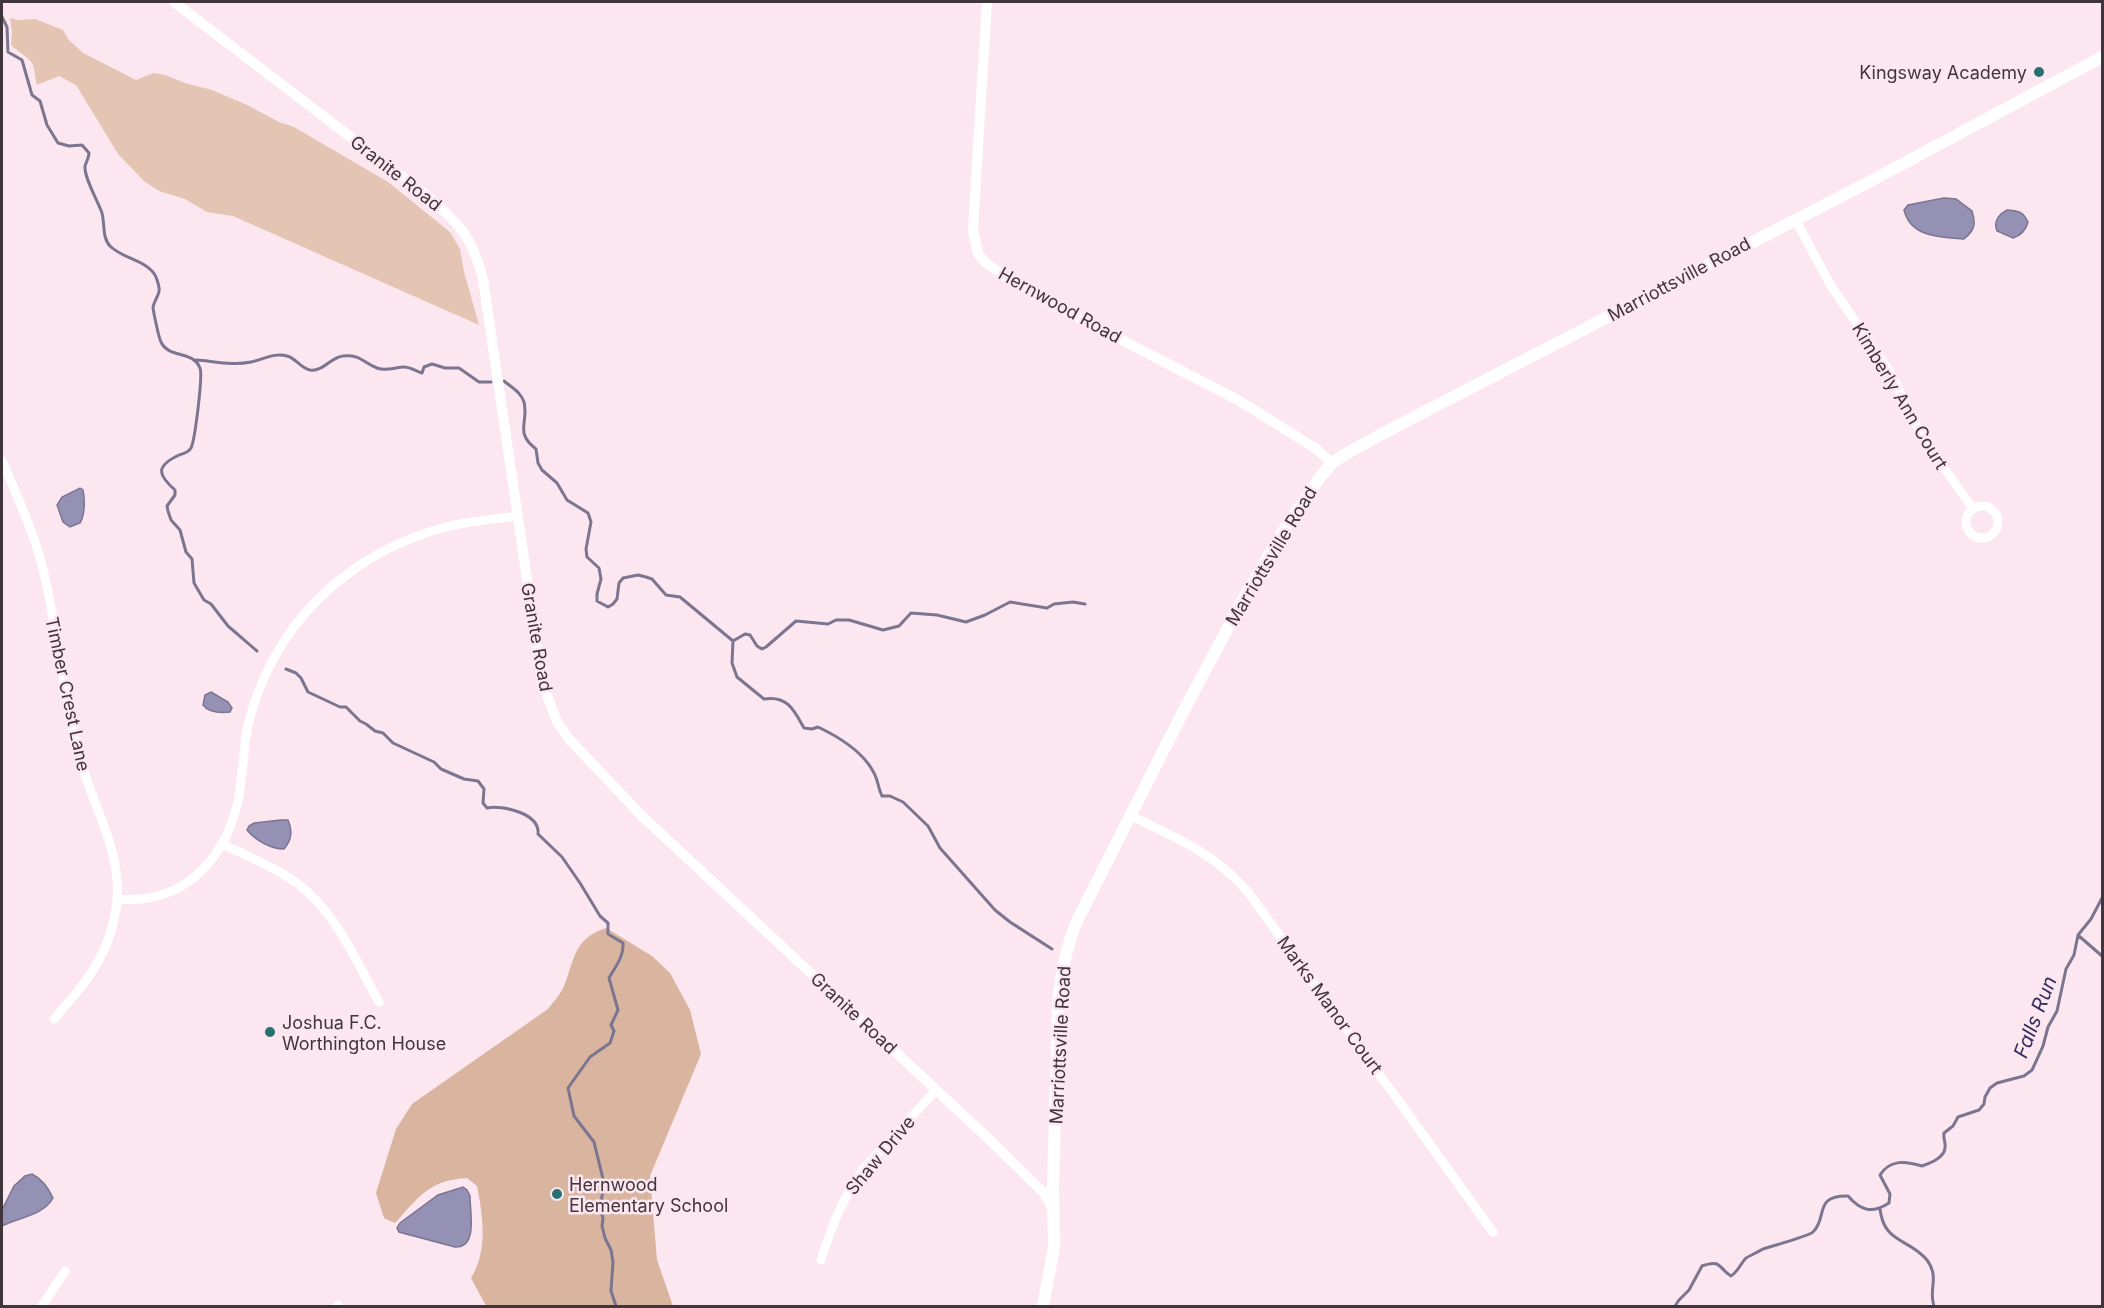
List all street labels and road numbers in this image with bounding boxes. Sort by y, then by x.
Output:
street label: Granite Road [346,131,446,215]
street label: Marriottsville Road [1604,233,1754,325]
street label: Hernwood Road [995,263,1125,347]
street label: Kimberly Ann Court [1848,319,1952,473]
street label: Marriottsville Road [1221,483,1321,629]
street label: Granite Road [517,581,557,693]
street label: Timber Crest Lane [41,615,95,773]
street label: Marks Manor Court [1273,932,1387,1078]
street label: Marriottsville Road [1045,965,1075,1125]
street label: Granite Road [807,968,901,1058]
street label: Shaw Drive [841,1111,919,1199]

